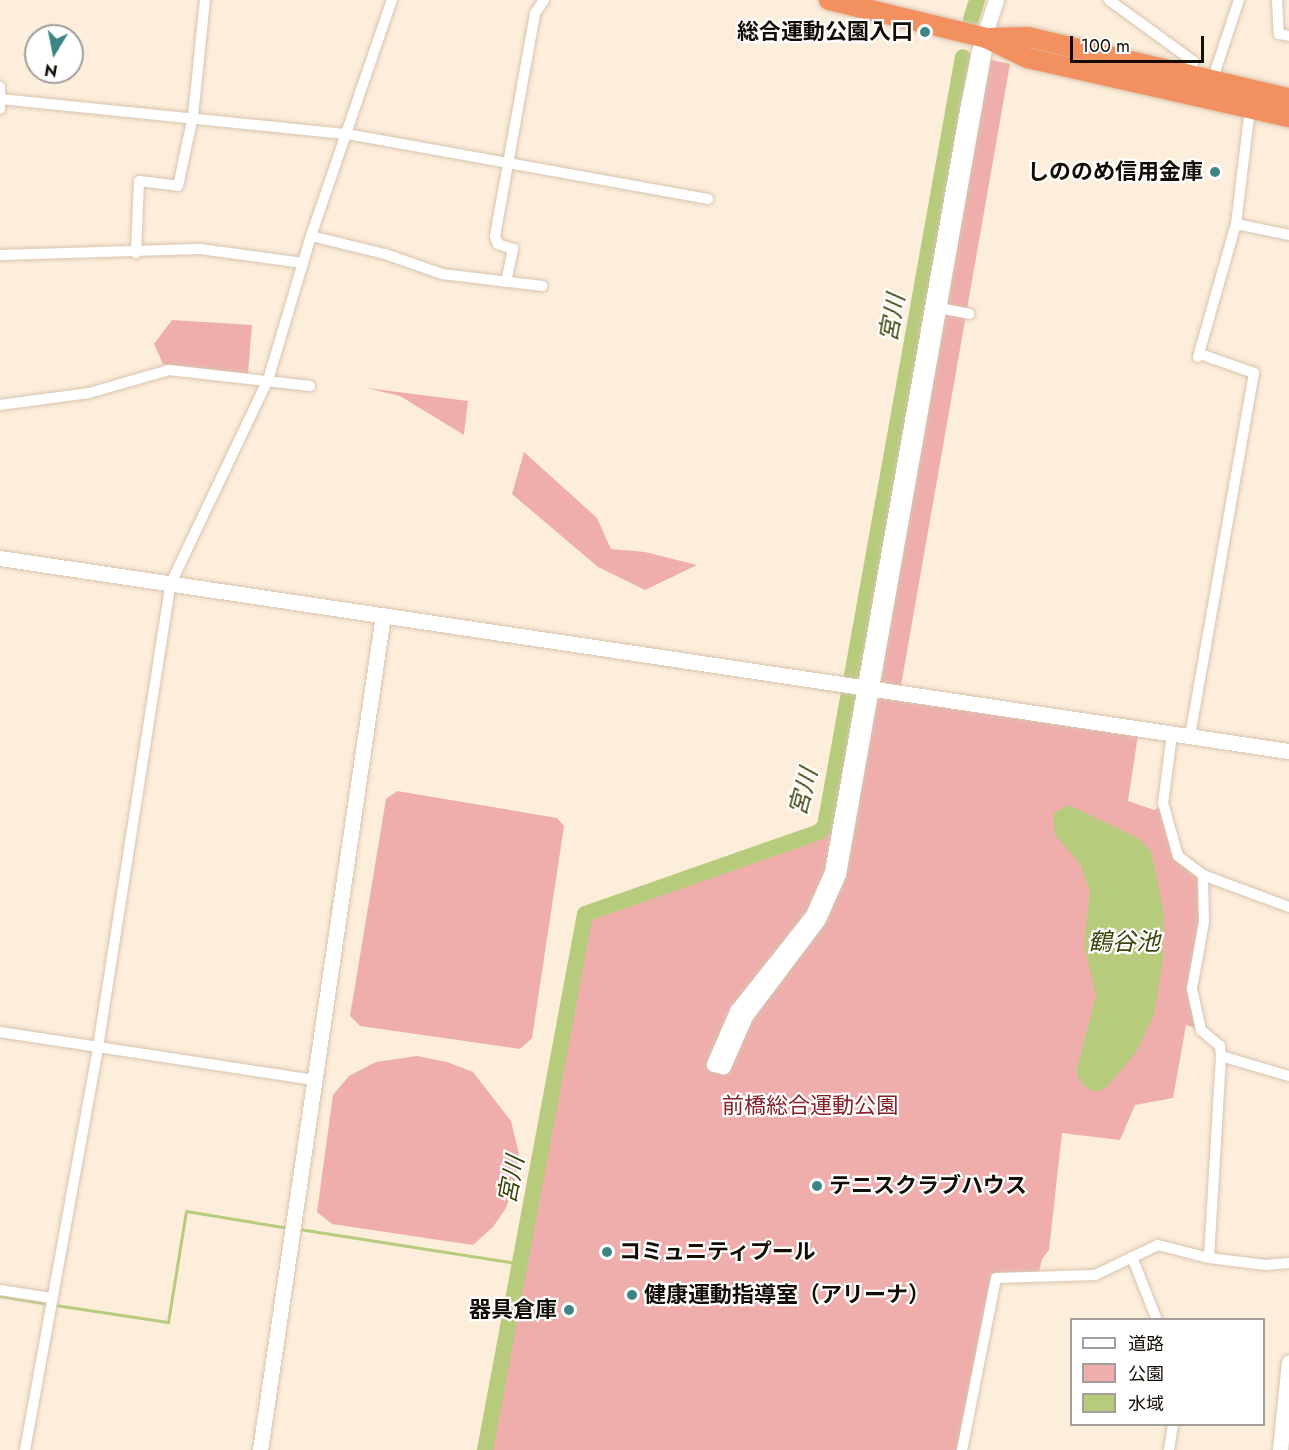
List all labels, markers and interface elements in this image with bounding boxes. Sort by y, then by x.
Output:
place label: 総合運動公園入口 [737,19,913,45]
north arrow [24,24,84,84]
scale bar [1073,24,1206,62]
marker: 総合運動公園入口 [918,25,932,39]
text: 100 m [1081,33,1130,59]
text: N [43,58,59,83]
place label: しののめ信用金庫 [1027,159,1203,185]
marker: しののめ信用金庫 [1208,165,1222,179]
water label: 宮川 [874,292,910,344]
water label: 宮川 [783,765,823,819]
water label: 鶴谷池 [1088,928,1160,956]
park label: 前橋総合運動公園 [722,1093,898,1119]
water label: 宮川 [492,1154,530,1206]
place label: テニスクラブハウス [829,1173,1027,1199]
marker: テニスクラブハウス [810,1179,824,1193]
place label: コミュニティプール [619,1239,817,1265]
marker: コミュニティプール [600,1245,614,1259]
place label: 健康運動指導室（アリーナ） [644,1282,930,1308]
marker: 健康運動指導室（アリーナ） [625,1288,639,1302]
place label: 器具倉庫 [469,1297,557,1323]
marker: 器具倉庫 [562,1303,576,1317]
legend [1070,1318,1265,1426]
text: 道路 [1128,1331,1164,1357]
text: 公園 [1128,1361,1164,1387]
text: 水域 [1128,1391,1164,1417]

